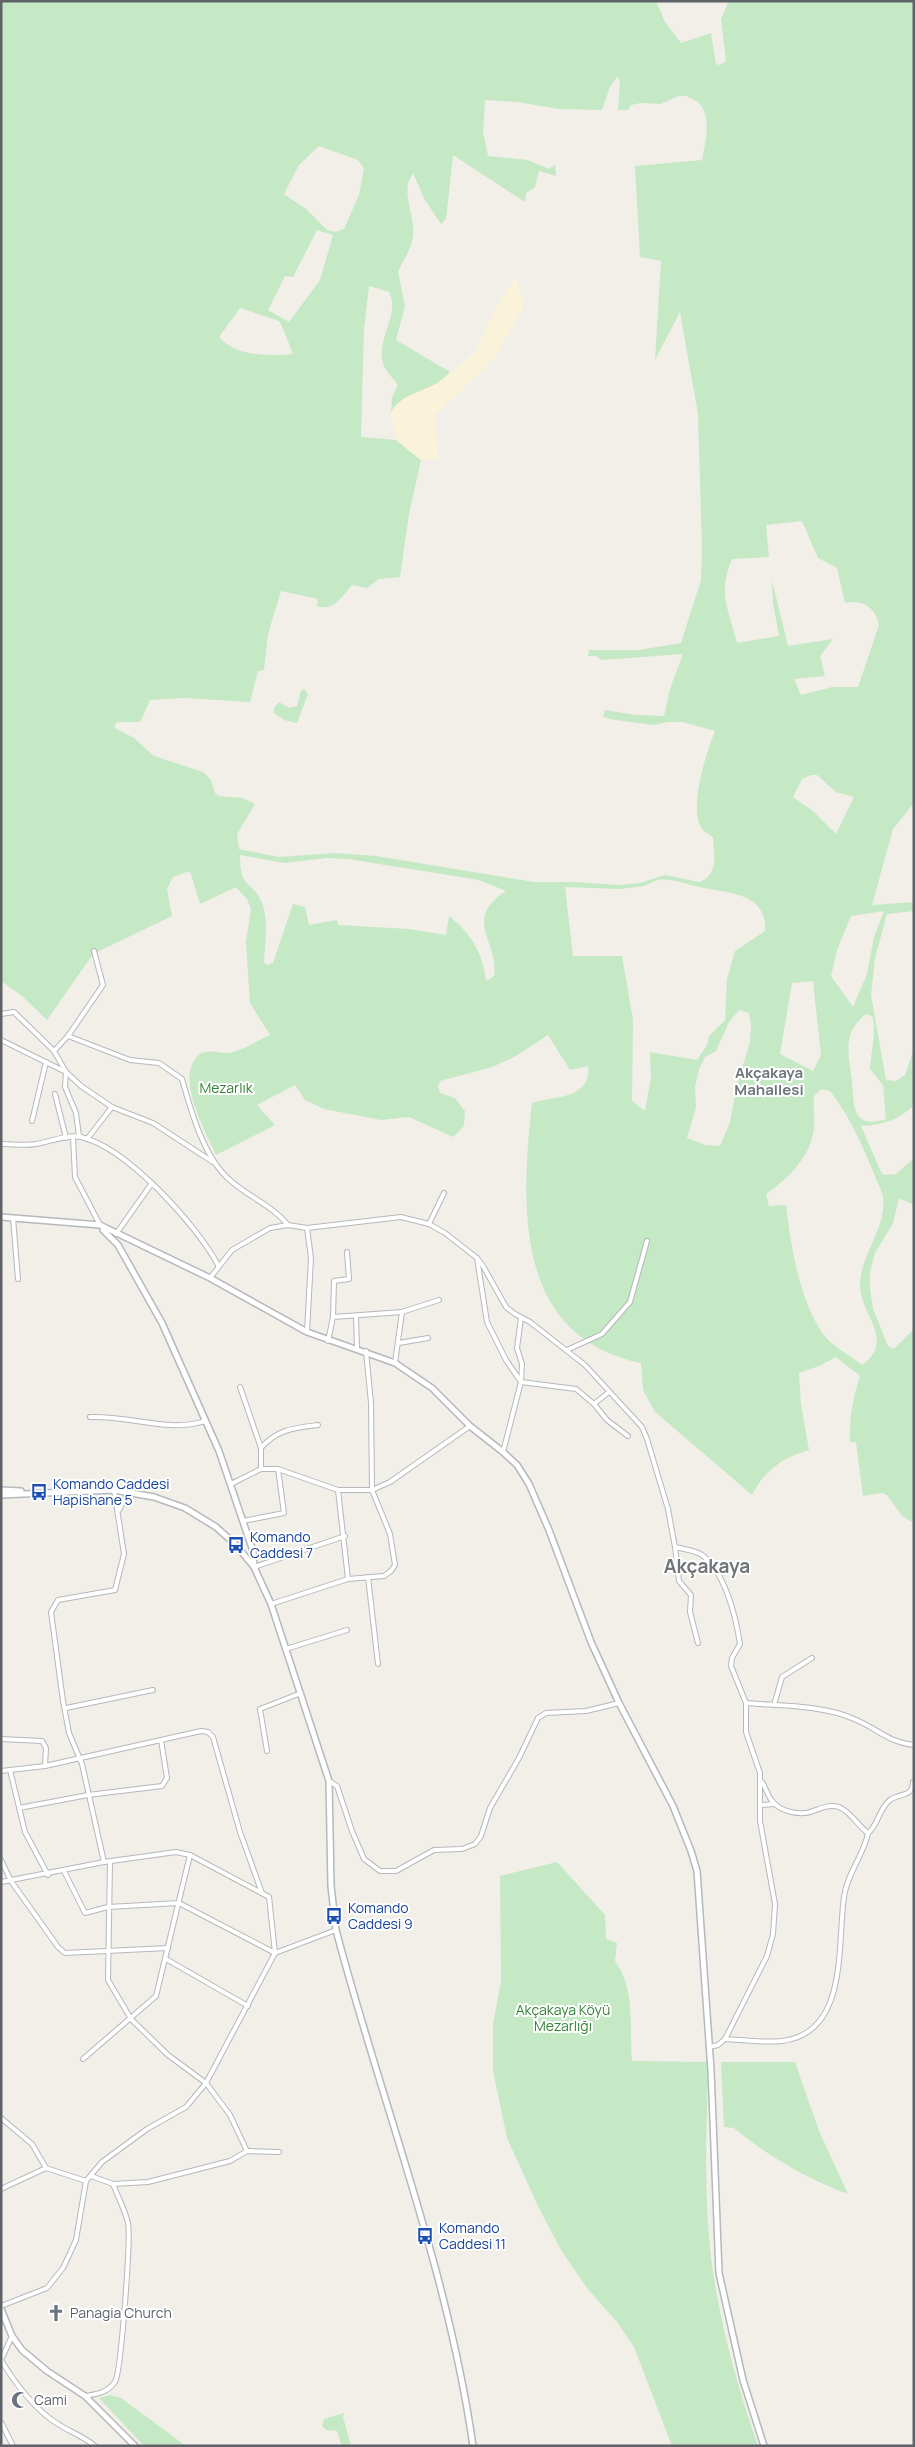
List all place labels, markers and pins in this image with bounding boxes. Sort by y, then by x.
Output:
place label: Komando Caddesi Hapishane 5 [53,1474,170,1509]
bus stop icon: Komando Caddesi Hapishane 5 [29,1482,49,1502]
place label: Komando Caddesi 7 [250,1527,313,1562]
bus stop icon: Komando Caddesi 7 [226,1535,246,1555]
place label: Komando Caddesi 9 [348,1898,413,1933]
bus stop icon: Komando Caddesi 9 [324,1906,344,1926]
place label: Komando Caddesi 11 [439,2218,506,2253]
bus stop icon: Komando Caddesi 11 [415,2226,435,2246]
church icon: Panagia Church [46,2303,66,2323]
place label: Panagia Church [70,2303,172,2322]
mosque icon: Cami [10,2390,30,2410]
place label: Cami [34,2390,67,2409]

